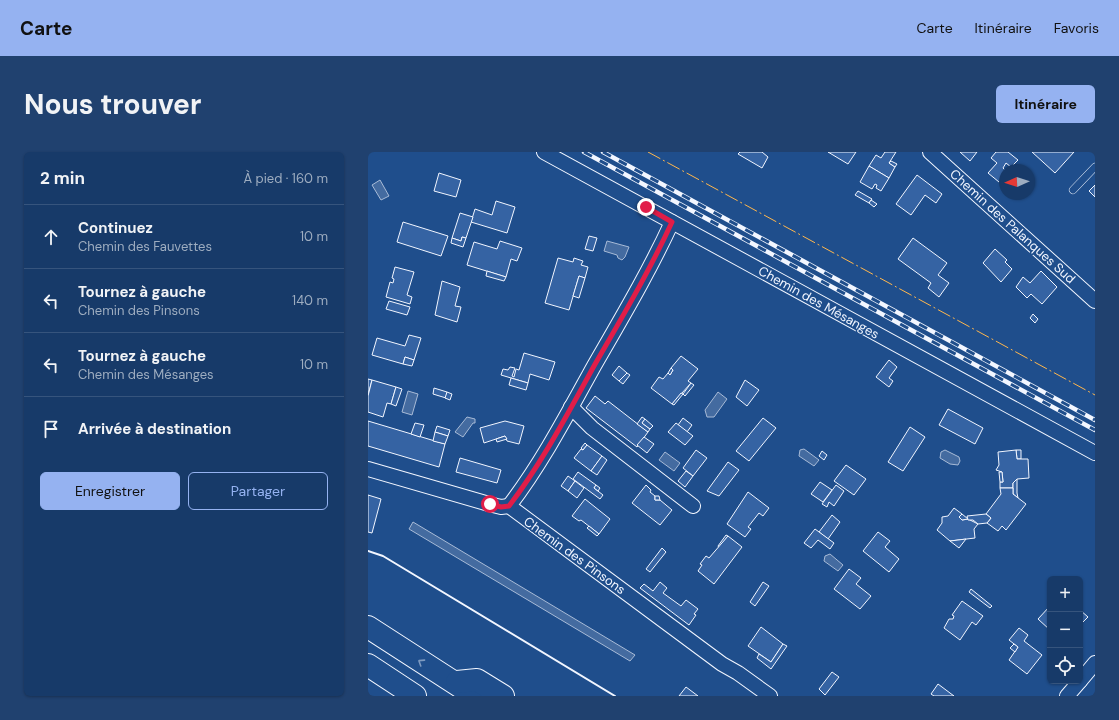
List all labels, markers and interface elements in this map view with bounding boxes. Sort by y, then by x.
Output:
text: Carte [20,16,72,41]
text: Carte [917,19,953,37]
text: Itinéraire [975,19,1032,37]
text: Favoris [1054,19,1099,37]
button: Itinéraire [996,85,1095,123]
text: Nous trouver [24,86,201,123]
north arrow [999,164,1035,200]
street label: Chemin des Palanques Sud [946,165,1079,287]
text: 2 min [40,167,85,189]
text: À pied · 160 m [243,170,328,187]
route end [637,198,655,216]
text: Continuez [78,218,153,238]
icon: ahead [40,226,62,248]
text: 10 m [300,228,328,245]
text: Chemin des Fauvettes [78,238,212,255]
street label: Chemin des Mésanges [755,262,882,343]
text: Tournez à gauche [78,282,206,302]
icon: left [40,290,62,312]
text: 140 m [292,292,328,309]
text: Chemin des Pinsons [78,302,200,319]
text: Tournez à gauche [78,346,206,366]
icon: left [40,354,62,376]
text: 10 m [300,356,328,373]
text: Chemin des Mésanges [78,366,214,383]
icon: arrive [40,418,62,440]
text: Arrivée à destination [78,419,231,439]
button: Enregistrer [40,472,180,510]
button: Partager [188,472,328,510]
route start [481,495,499,513]
street label: Chemin des Pinsons [520,513,629,598]
map controls [1047,576,1083,684]
button: + [1047,576,1083,612]
button: − [1047,612,1083,648]
button: locate [1047,648,1083,684]
one-way arrow [418,659,425,666]

